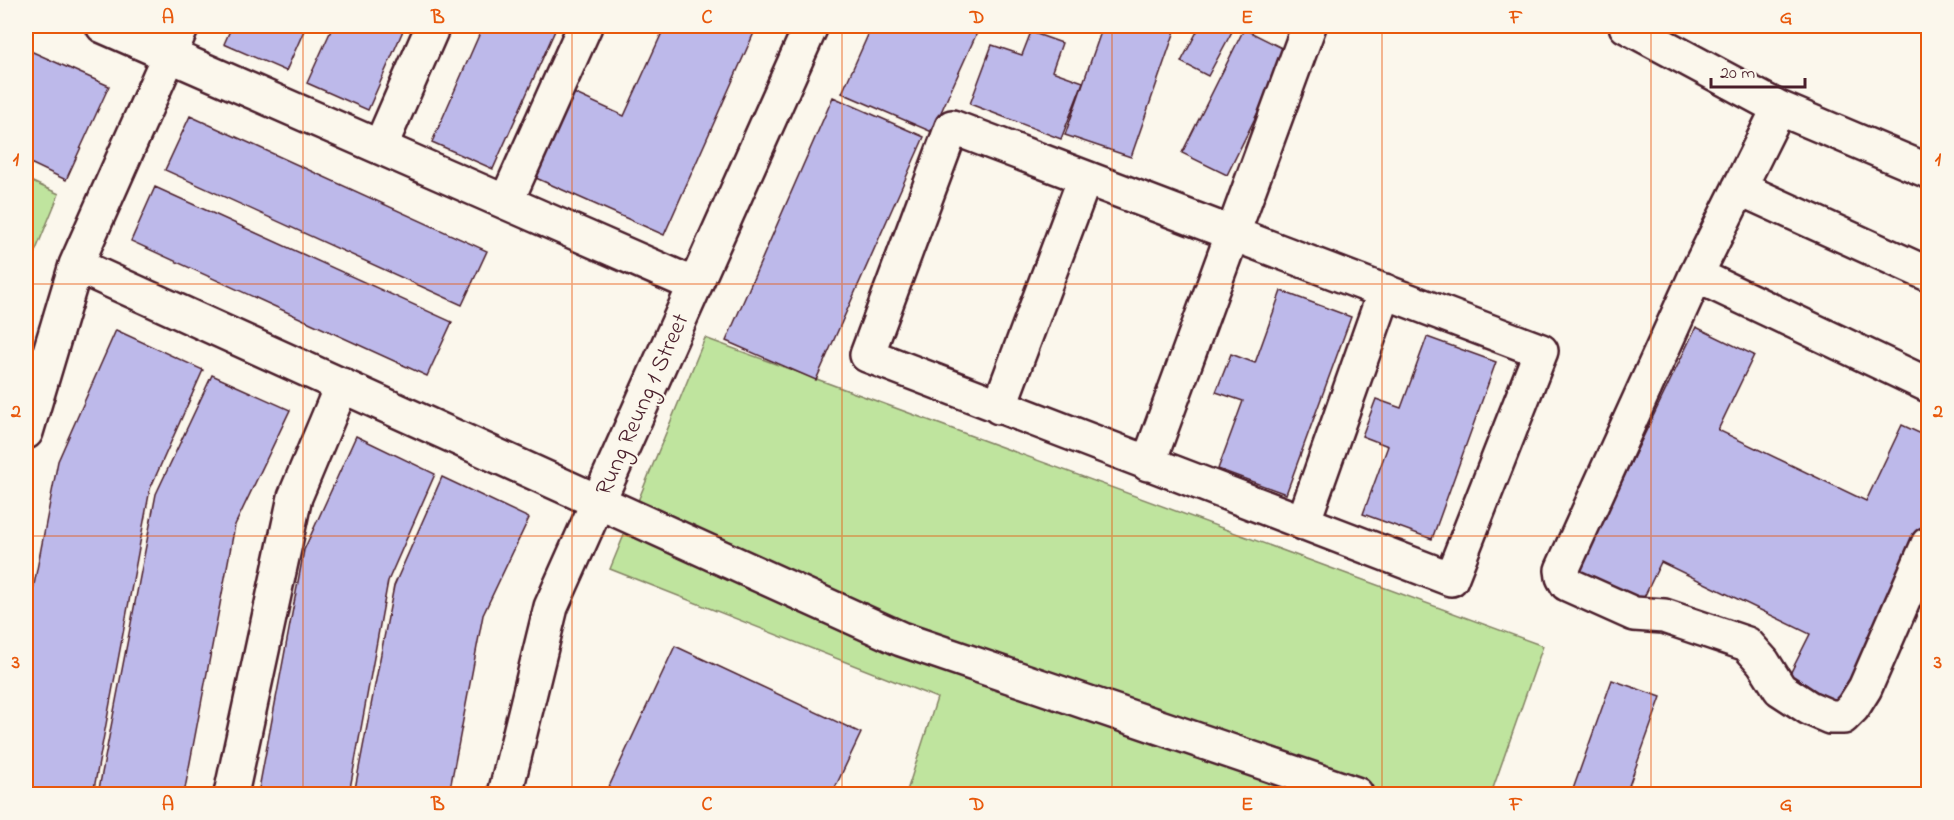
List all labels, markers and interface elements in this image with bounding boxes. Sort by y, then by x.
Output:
text: A [162,4,174,33]
text: B [430,4,445,33]
text: C [702,4,713,33]
text: D [969,4,984,33]
text: E [1241,4,1253,33]
text: F [1509,4,1523,33]
text: G [1780,4,1793,33]
scale bar [1711,51,1806,89]
text: 20 m [1720,61,1755,87]
text: 1 [13,146,20,175]
text: 1 [1935,146,1942,175]
street label: Rung Reung 1 Street [587,308,699,502]
text: 2 [10,398,21,427]
text: 2 [1932,398,1943,427]
text: 3 [11,649,20,678]
text: 3 [1933,649,1942,678]
text: A [162,791,174,820]
text: B [430,791,445,820]
text: C [702,791,713,820]
text: D [969,791,984,820]
text: E [1241,791,1253,820]
text: F [1509,791,1523,820]
text: G [1780,791,1793,820]

